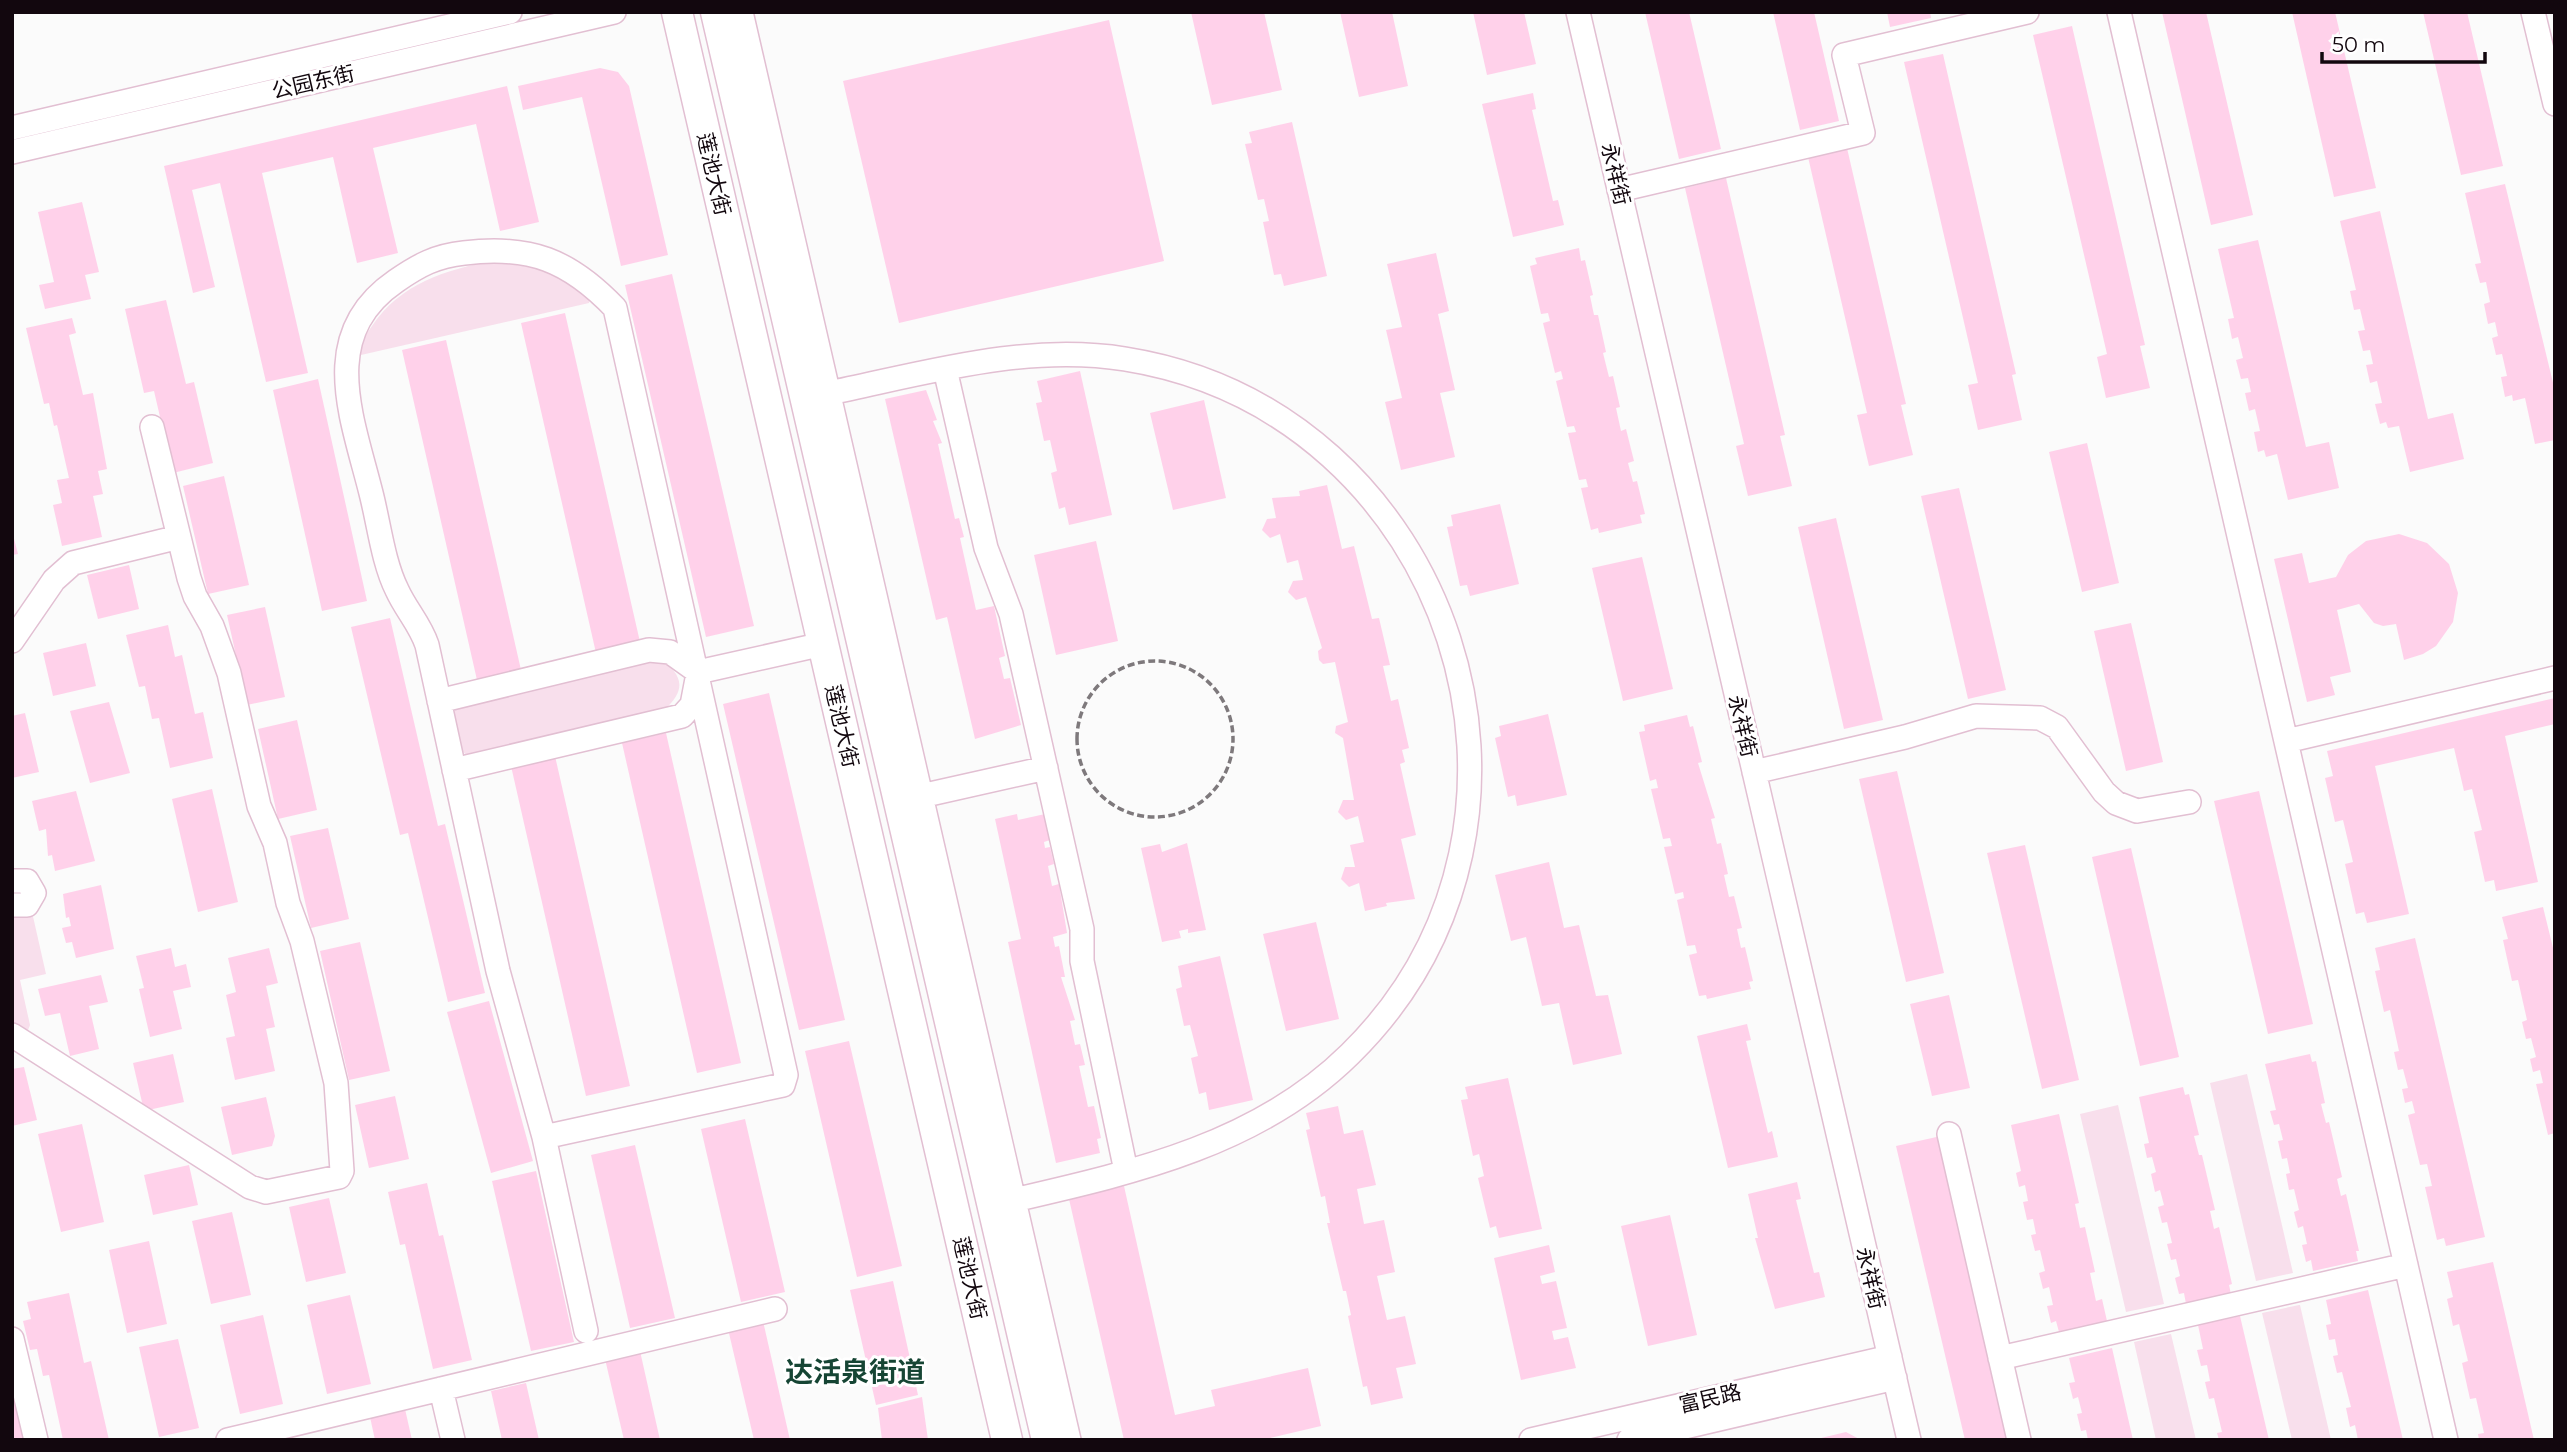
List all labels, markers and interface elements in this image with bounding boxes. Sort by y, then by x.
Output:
scale bar [2322,21,2485,65]
text: 50 m [2332,32,2386,57]
street label: 公园东街 [269,60,357,104]
street label: 莲池大街 [692,130,736,218]
street label: 永祥街 [1597,140,1635,208]
street label: 莲池大街 [820,682,864,770]
street label: 永祥街 [1724,692,1762,760]
street label: 莲池大街 [948,1234,992,1322]
street label: 永祥街 [1852,1244,1890,1312]
district label: 达活泉街道 [785,1355,925,1389]
street label: 富民路 [1676,1379,1744,1417]

